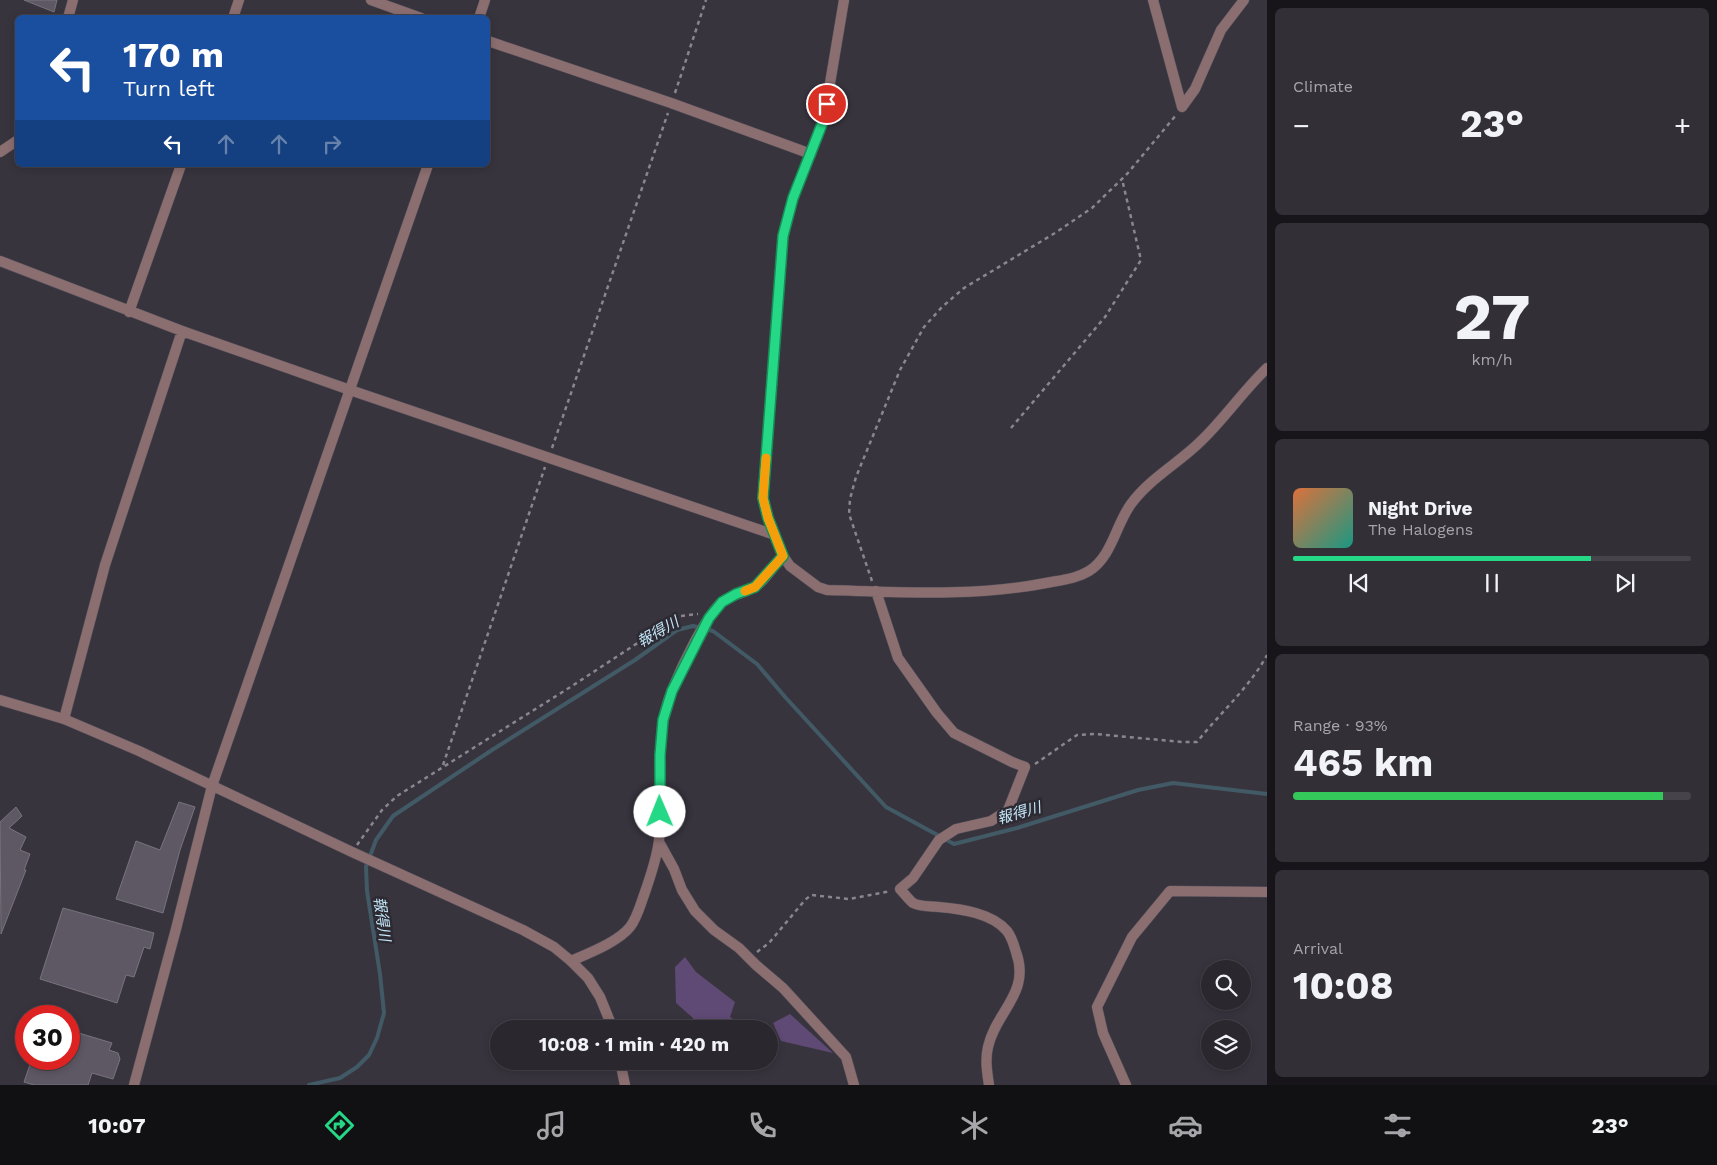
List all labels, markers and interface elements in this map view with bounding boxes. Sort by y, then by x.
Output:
text: 170 m [123,34,224,76]
icon: left [40,35,105,100]
text: Turn left [123,76,215,101]
text: Climate [1293,77,1353,96]
pin [806,83,848,125]
icon: arrive [813,90,841,118]
text: 23° [1460,102,1524,146]
text: − [1293,109,1310,142]
text: + [1674,109,1691,142]
icon: left [159,130,187,158]
icon: ahead [212,130,240,158]
icon: ahead [265,130,293,158]
icon: right [318,130,346,158]
text: 27 [1453,279,1531,355]
text: km/h [1471,350,1513,369]
text: Night Drive [1368,497,1473,520]
text: The Halogens [1368,520,1473,539]
icon: previous [1345,569,1373,597]
icon: pause [1478,569,1506,597]
icon: next [1611,569,1639,597]
water label: 報得川 [634,612,684,651]
text: Range · 93% [1293,716,1387,735]
text: 465 km [1293,741,1433,785]
position arrow [633,785,685,837]
water label: 報得川 [995,798,1045,828]
water label: 報得川 [370,895,394,945]
text: Arrival [1293,939,1343,958]
map controls [1201,960,1251,1070]
button: search [1201,960,1251,1010]
text: 10:08 [1293,964,1394,1008]
speed limit sign: 30 [15,1005,80,1070]
button: layers [1201,1020,1251,1070]
text: 10:08 · 1 min · 420 m [539,1033,729,1056]
icon: directions [322,1108,357,1143]
icon: music [534,1108,569,1143]
icon: phone [745,1108,780,1143]
icon: climate [957,1108,992,1143]
icon: car [1168,1108,1203,1143]
icon: filters [1380,1108,1415,1143]
text: 10:07 [88,1113,146,1138]
text: 23° [1592,1113,1629,1138]

